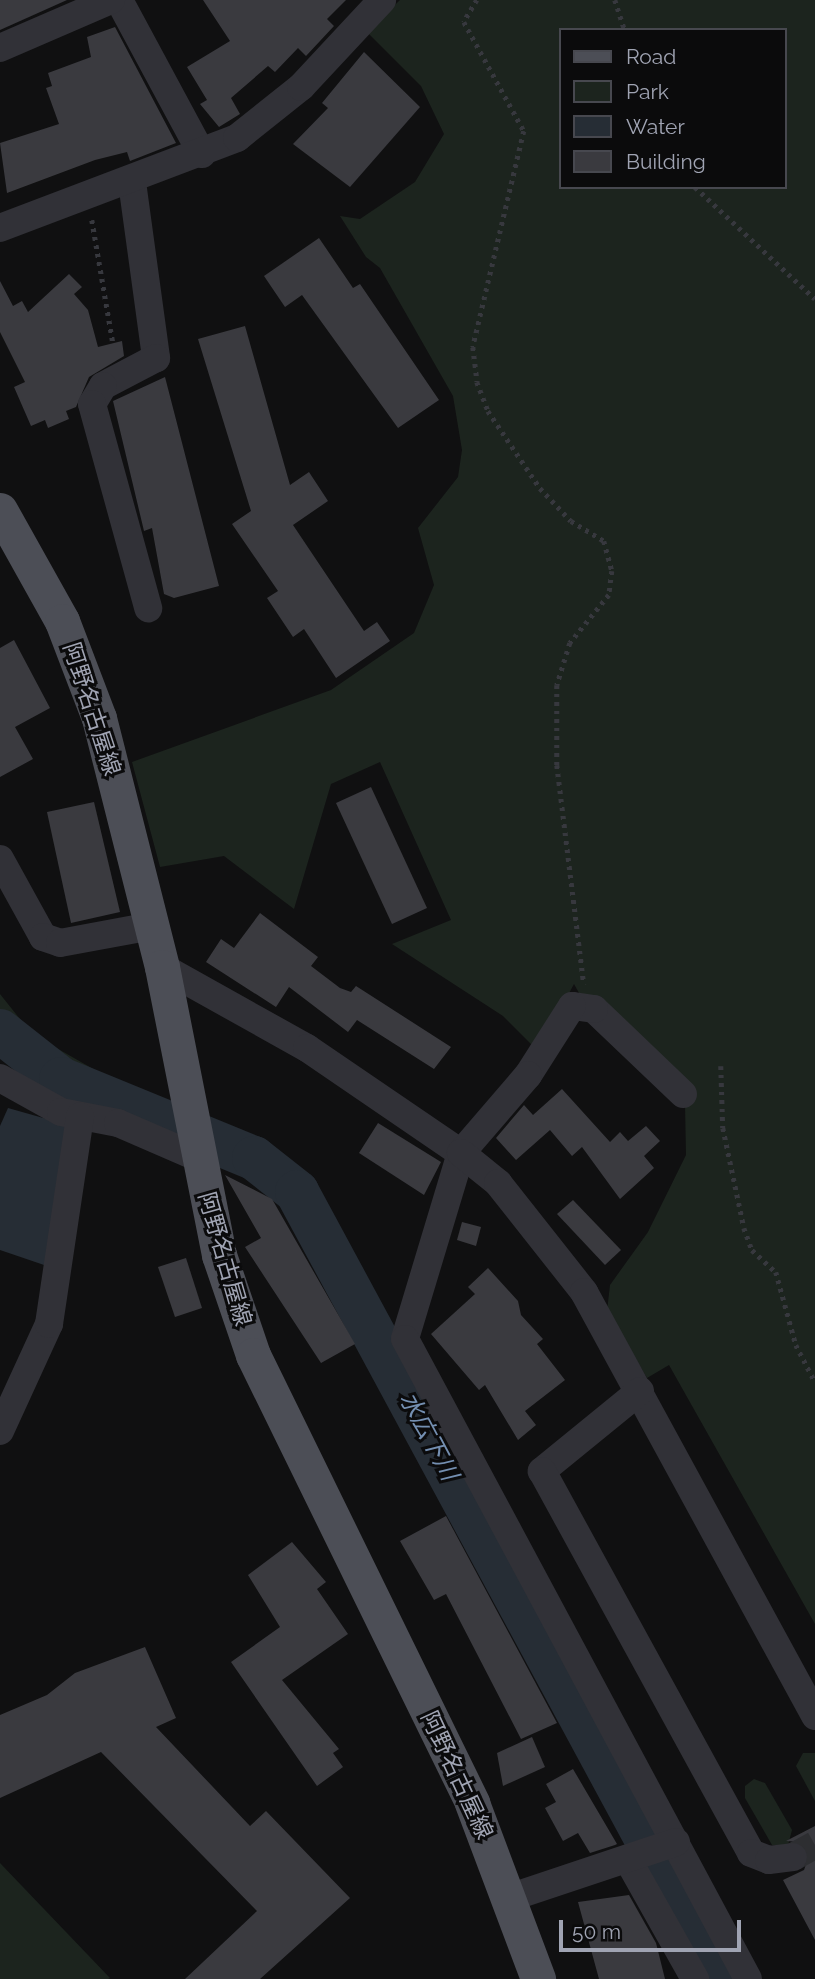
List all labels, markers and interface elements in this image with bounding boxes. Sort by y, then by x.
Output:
legend [560,28,787,189]
text: Road [626,44,676,69]
text: Park [626,79,669,104]
text: Water [626,114,685,139]
text: Building [626,149,706,174]
street label: 阿野名古屋線 [58,639,126,779]
street label: 阿野名古屋線 [193,1189,257,1329]
water label: 水広下川 [394,1387,464,1485]
street label: 阿野名古屋線 [415,1707,499,1843]
scale bar [563,1906,745,1950]
text: 50 m [572,1919,621,1944]

